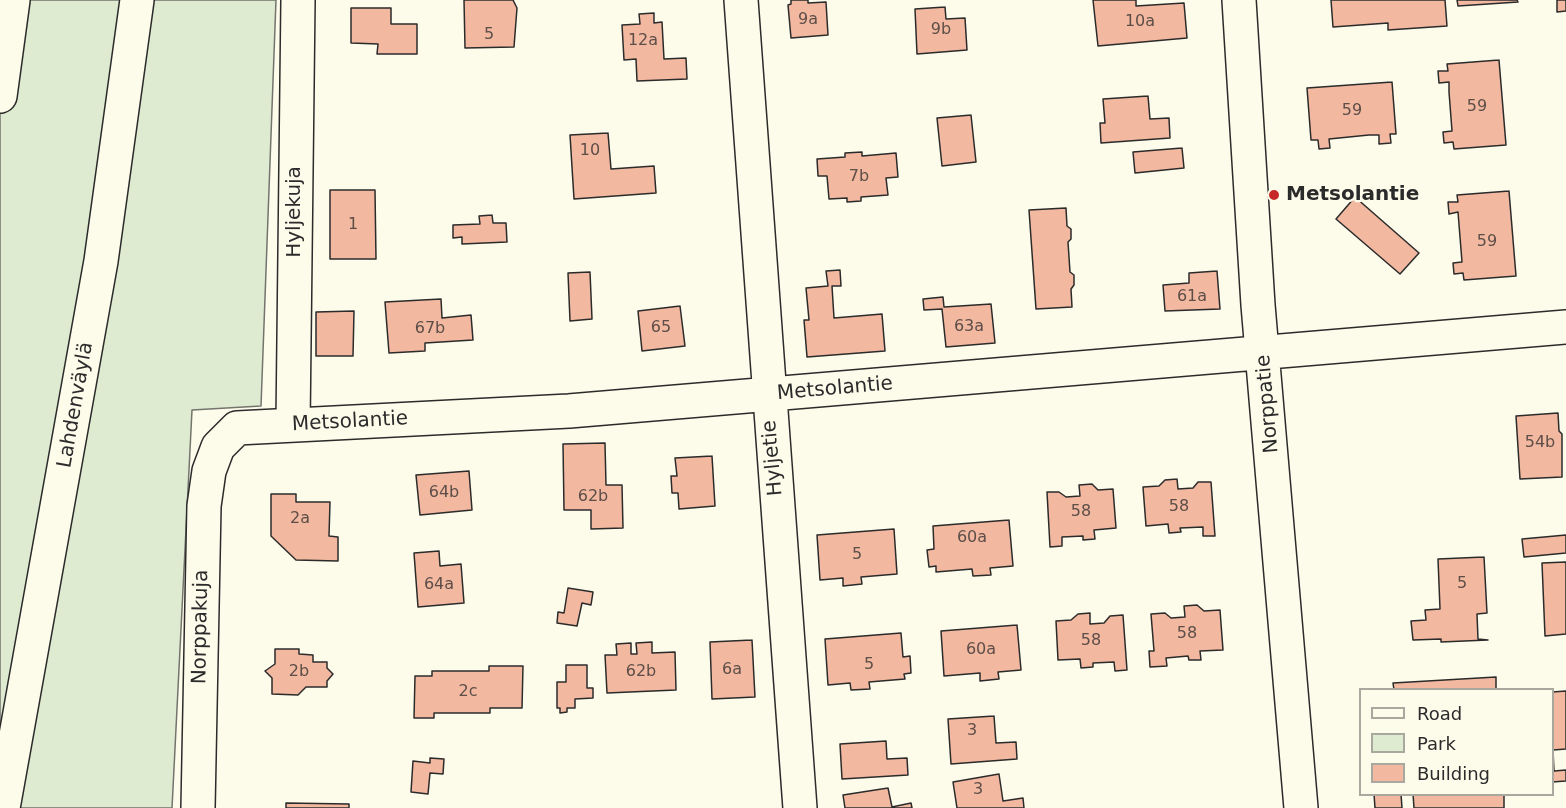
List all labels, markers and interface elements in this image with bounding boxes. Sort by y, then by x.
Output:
house number: 9a [798,10,818,30]
house number: 10a [1125,12,1155,32]
house number: 9b [931,20,951,40]
house number: 5 [484,25,494,45]
house number: 12a [628,31,658,51]
house number: 59 [1467,97,1487,117]
house number: 59 [1342,101,1362,121]
house number: 10 [580,141,600,161]
street label: Hyljekuja [283,166,307,258]
house number: 7b [849,167,869,187]
place label: Metsolantie [1286,183,1419,207]
marker: Metsolantie [1267,188,1281,202]
house number: 1 [348,215,358,235]
house number: 59 [1477,232,1497,252]
house number: 61a [1177,287,1207,307]
house number: 63a [954,317,984,337]
house number: 65 [651,318,671,338]
house number: 67b [415,319,445,339]
street label: Lahdenväylä [53,340,99,470]
street label: Norppatie [1252,354,1284,454]
street label: Metsolantie [776,372,894,406]
street label: Metsolantie [291,407,409,437]
street label: Hyljetie [758,419,788,497]
house number: 54b [1525,433,1555,453]
house number: 64b [429,483,459,503]
house number: 62b [578,487,608,507]
house number: 58 [1169,497,1189,517]
house number: 58 [1071,502,1091,522]
house number: 2a [290,509,310,529]
house number: 60a [957,528,987,548]
house number: 5 [852,545,862,565]
street label: Norppakuja [188,570,214,684]
house number: 5 [1457,574,1467,594]
house number: 64a [424,575,454,595]
house number: 58 [1177,624,1197,644]
house number: 58 [1081,631,1101,651]
house number: 60a [966,640,996,660]
house number: 5 [864,655,874,675]
house number: 6a [722,660,742,680]
house number: 2b [289,662,309,682]
house number: 62b [626,662,656,682]
house number: 2c [459,682,477,702]
legend [1359,688,1554,796]
text: Road [1417,703,1462,724]
house number: 3 [967,721,977,741]
text: Park [1417,733,1456,754]
text: Building [1417,763,1490,784]
house number: 3 [973,780,983,800]

